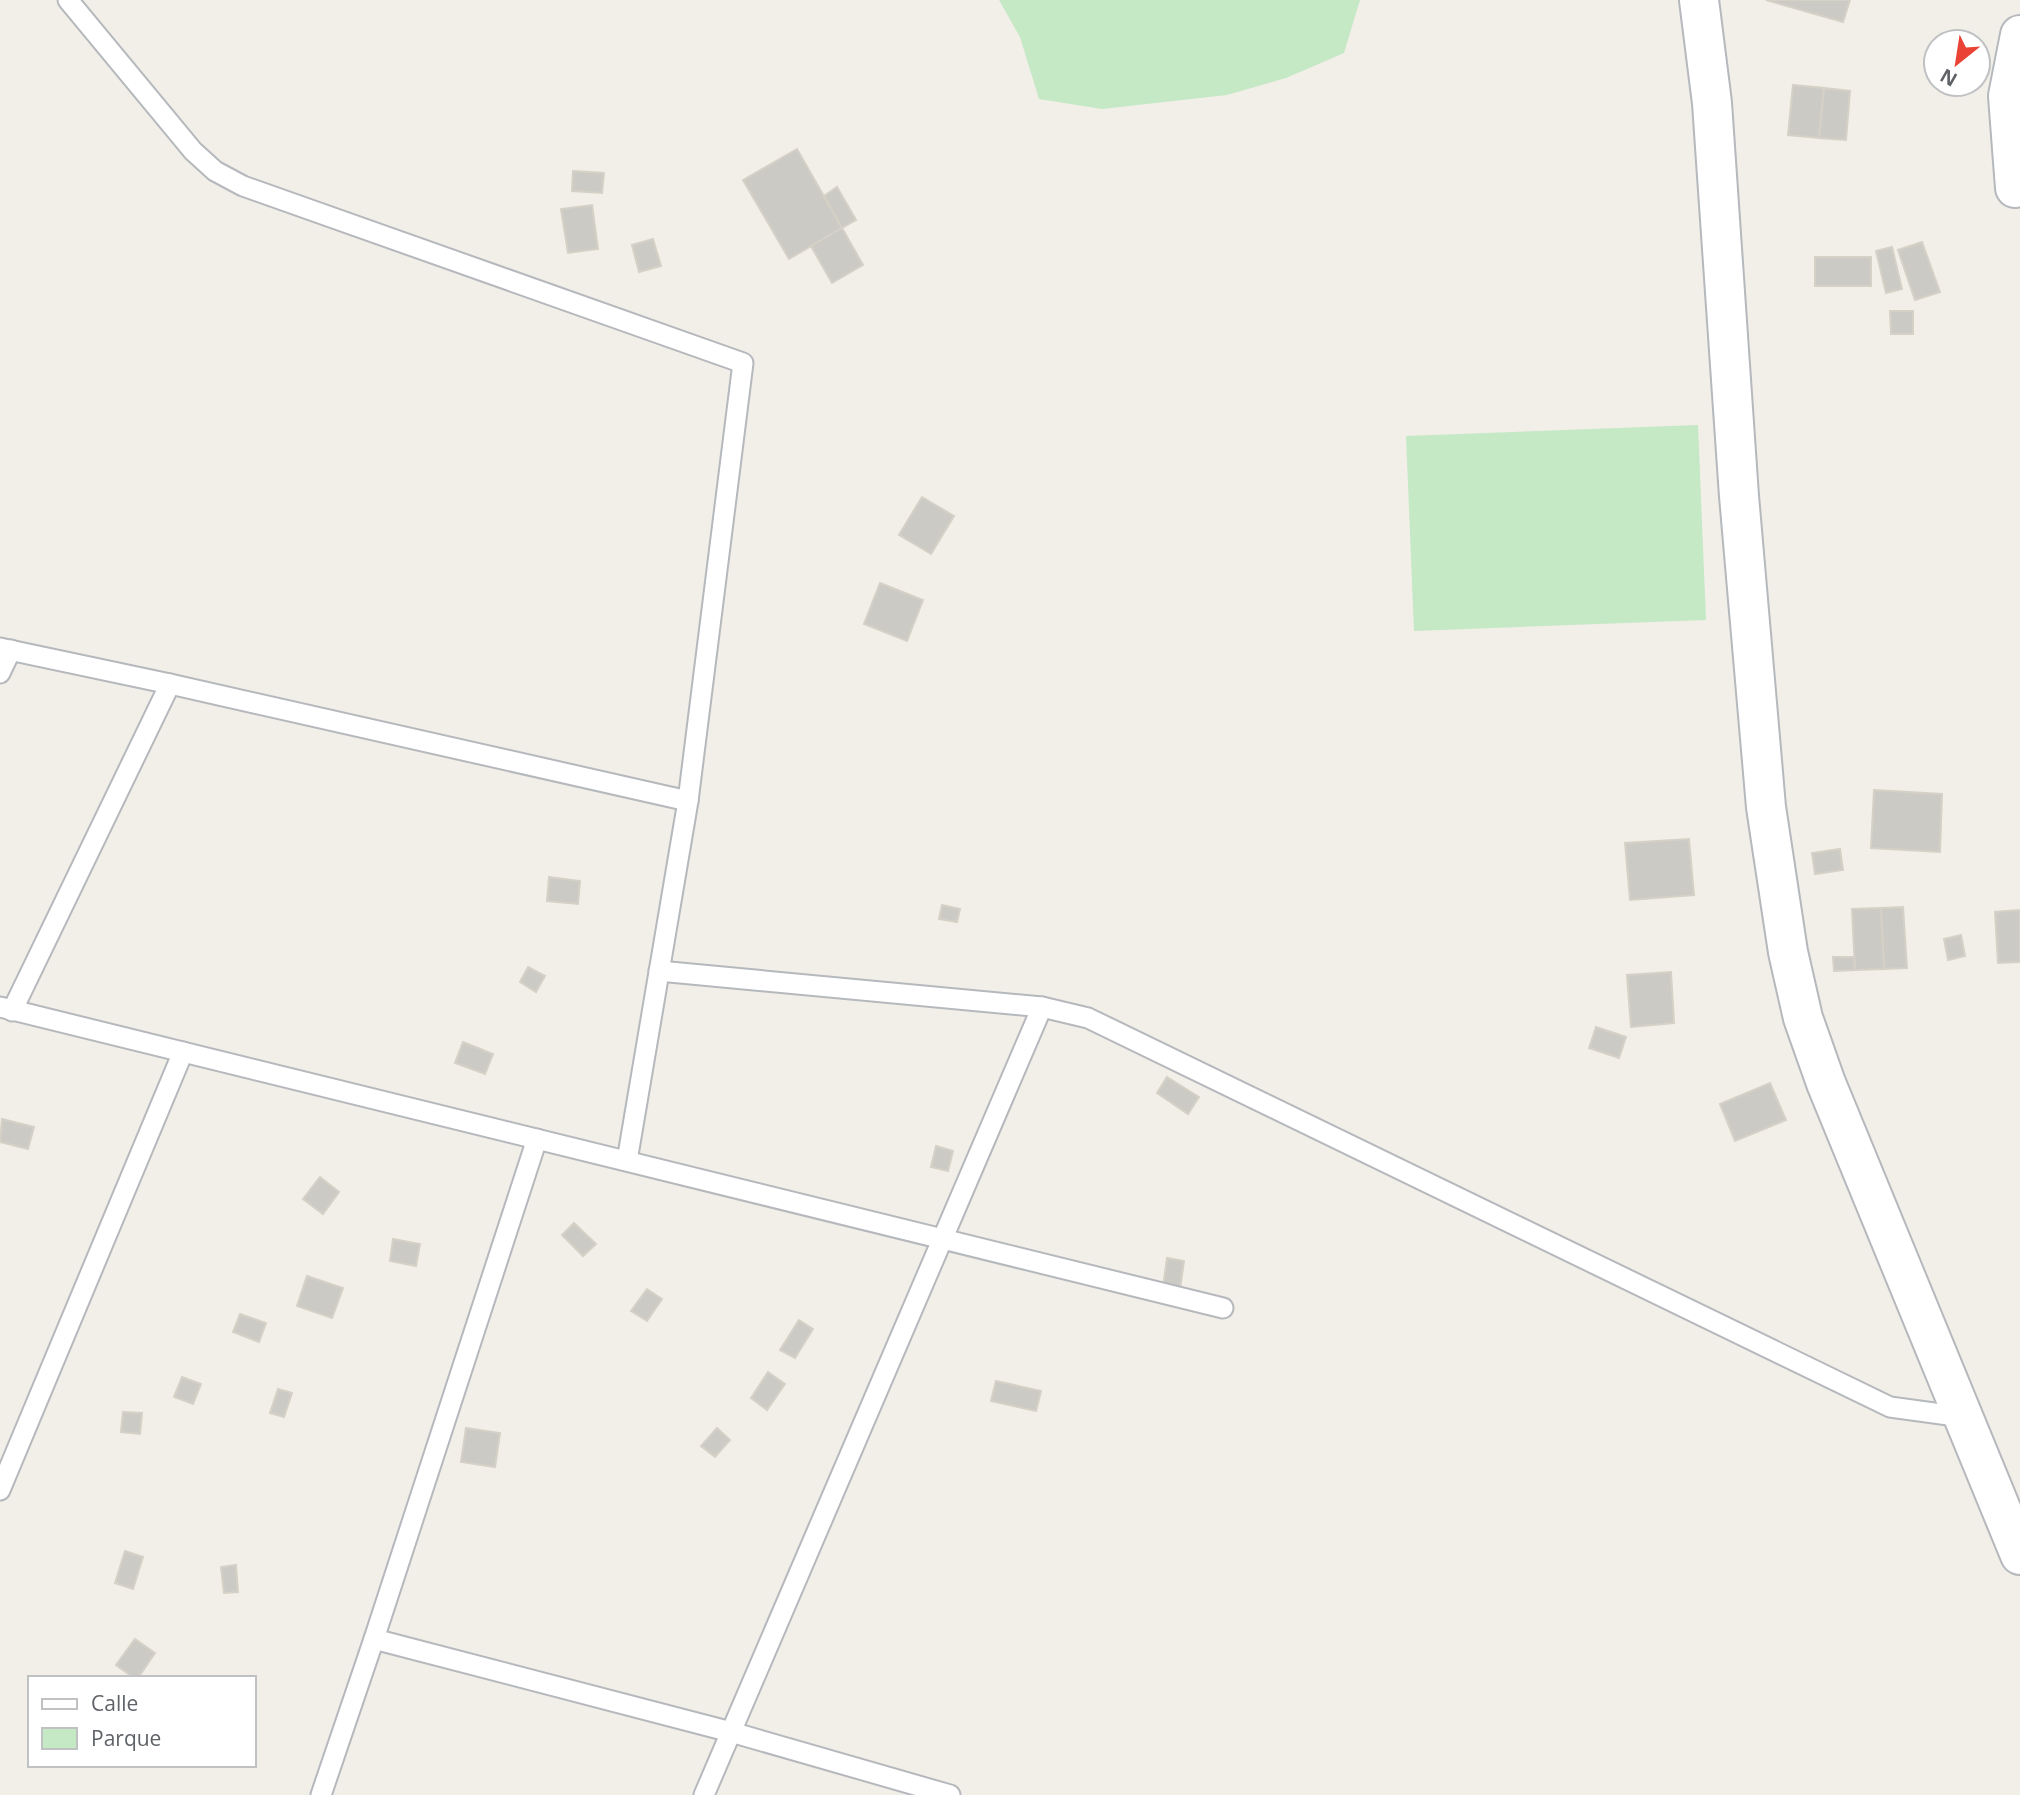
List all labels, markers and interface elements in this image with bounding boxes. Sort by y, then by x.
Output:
north arrow [1922,28,1992,98]
text: N [1935,63,1962,93]
legend [28,1676,256,1767]
text: Calle [91,1689,138,1717]
text: Parque [91,1724,161,1752]

